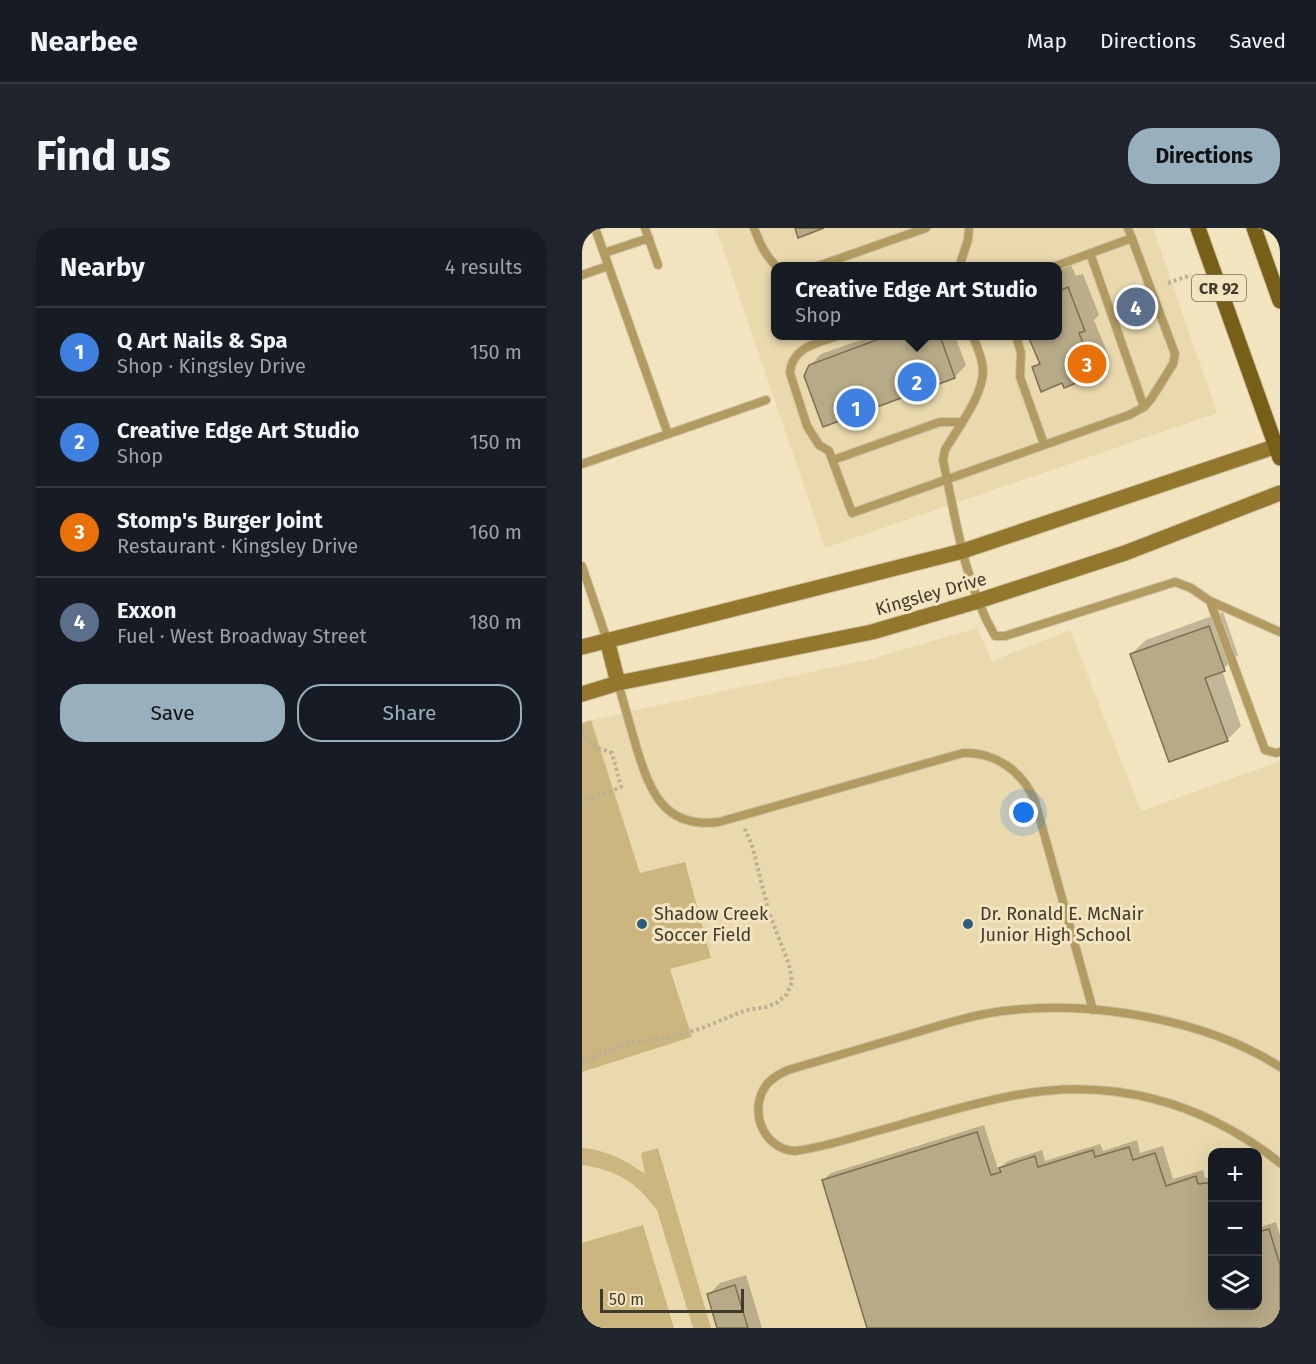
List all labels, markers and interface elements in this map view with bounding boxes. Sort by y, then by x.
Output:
text: Nearbee [30,25,138,58]
text: Map [1027,28,1067,54]
text: Directions [1100,28,1196,54]
text: Saved [1229,28,1286,54]
button: Directions [1128,128,1280,184]
text: Find us [36,131,171,181]
text: Nearby [60,252,145,283]
text: 4 results [445,255,522,279]
popup [771,262,1062,340]
road number: CR 92 [1192,275,1246,301]
text: Creative Edge Art Studio [795,276,1038,303]
pin: 4 [1116,284,1156,329]
text: Shop [795,303,841,327]
text: Q Art Nails & Spa [117,327,288,354]
text: 1 [75,340,84,364]
text: 150 m [470,340,522,364]
pin: 3 [1068,342,1106,386]
text: Shop · Kingsley Drive [117,354,306,378]
pin: 2 [898,360,936,404]
pin: 1 [836,386,876,430]
text: Creative Edge Art Studio [117,417,359,444]
text: 2 [74,430,85,454]
text: 150 m [470,430,522,454]
text: Shop [117,444,163,468]
text: Stomp's Burger Joint [117,507,323,534]
text: 3 [74,520,85,544]
text: 160 m [469,520,522,544]
text: Restaurant · Kingsley Drive [117,534,358,558]
street label: Kingsley Drive [873,568,989,620]
text: Exxon [117,597,176,624]
text: 4 [74,610,85,634]
text: 180 m [469,610,522,634]
text: Fuel · West Broadway Street [117,624,367,648]
button: Save [60,684,285,742]
button: Share [297,684,522,742]
your location [1009,798,1038,827]
place label: Shadow Creek Soccer Field [654,903,769,946]
place label: Dr. Ronald E. McNair Junior High School [980,903,1144,946]
marker: Shadow Creek Soccer Field [635,917,649,931]
marker: Dr. Ronald E. McNair Junior High School [961,917,975,931]
map controls [1208,1148,1262,1310]
button: + [1208,1148,1262,1202]
button: − [1208,1202,1262,1256]
button: layers [1208,1256,1262,1310]
scale bar [600,1286,744,1314]
text: 50 m [609,1290,644,1309]

